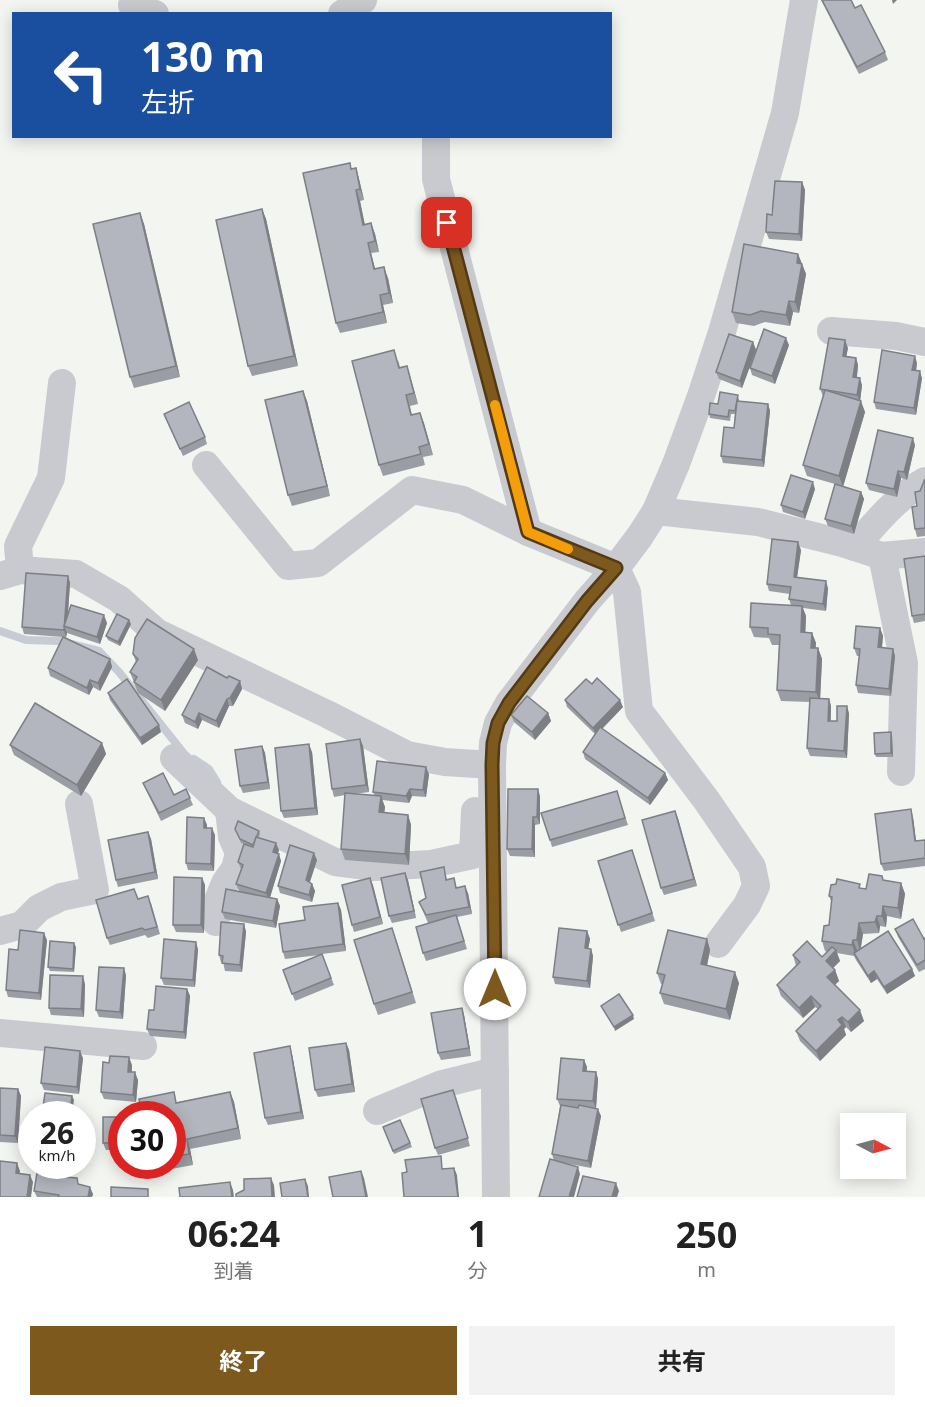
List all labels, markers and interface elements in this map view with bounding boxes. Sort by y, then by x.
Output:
text: 130 m [141,27,265,84]
icon: left [42,36,120,114]
text: 左折 [141,83,195,120]
pin [421,197,472,248]
icon: arrive [430,206,463,239]
position arrow [463,957,527,1021]
speed limit sign: 30 [108,1101,186,1179]
text: 26 [40,1112,74,1153]
north arrow [840,1113,906,1179]
map controls [840,1113,906,1179]
text: km/h [39,1145,75,1165]
text: 06:24 [188,1209,280,1258]
text: 1 [468,1209,488,1258]
text: 250 [676,1210,737,1259]
text: m [697,1256,716,1283]
text: 到着 [214,1257,254,1284]
text: 分 [468,1257,488,1284]
button: 終了 [30,1326,457,1395]
button: 共有 [469,1326,895,1395]

